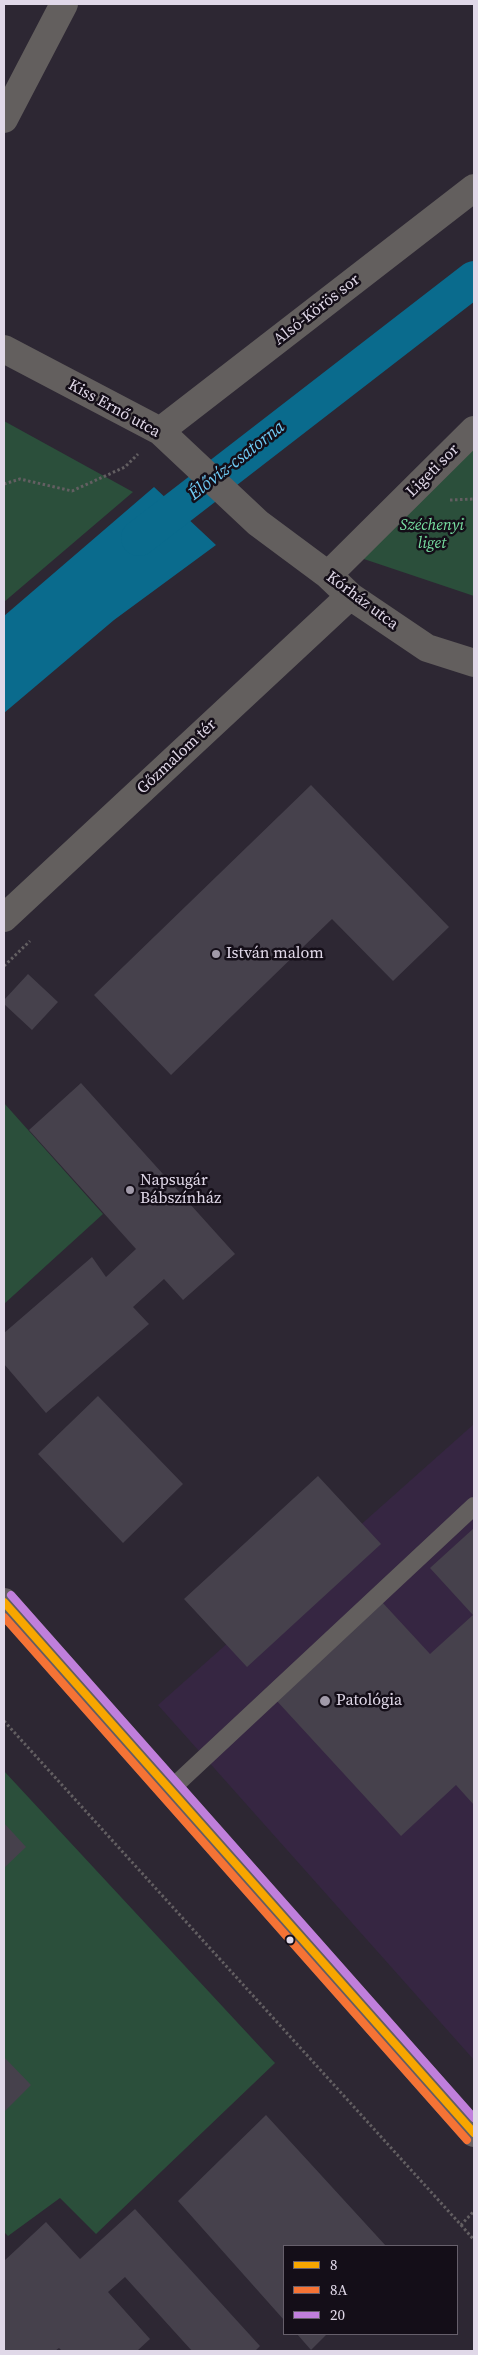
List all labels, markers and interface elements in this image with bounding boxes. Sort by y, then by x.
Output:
street label: Alsó-Körös sor [270,270,364,350]
street label: Kiss Ernő utca [65,376,163,442]
water label: Élővíz-csatorna [184,417,290,505]
street label: Ligeti sor [403,441,463,501]
park label: Széchenyi liget [400,516,464,554]
street label: Kórház utca [322,568,402,634]
street label: Gőzmalom tér [133,715,221,799]
place label: István malom [226,944,324,964]
marker: István malom [210,948,222,960]
place label: Napsugár Bábszínház [140,1171,221,1209]
marker: Napsugár Bábszínház [124,1184,136,1196]
place label: Patológia [336,1691,402,1711]
marker: Patológia [318,1694,332,1708]
unlabelled marker [285,1935,295,1945]
legend [283,2245,458,2335]
text: 8 [330,2254,338,2275]
text: 8A [330,2279,347,2300]
text: 20 [330,2304,345,2325]

